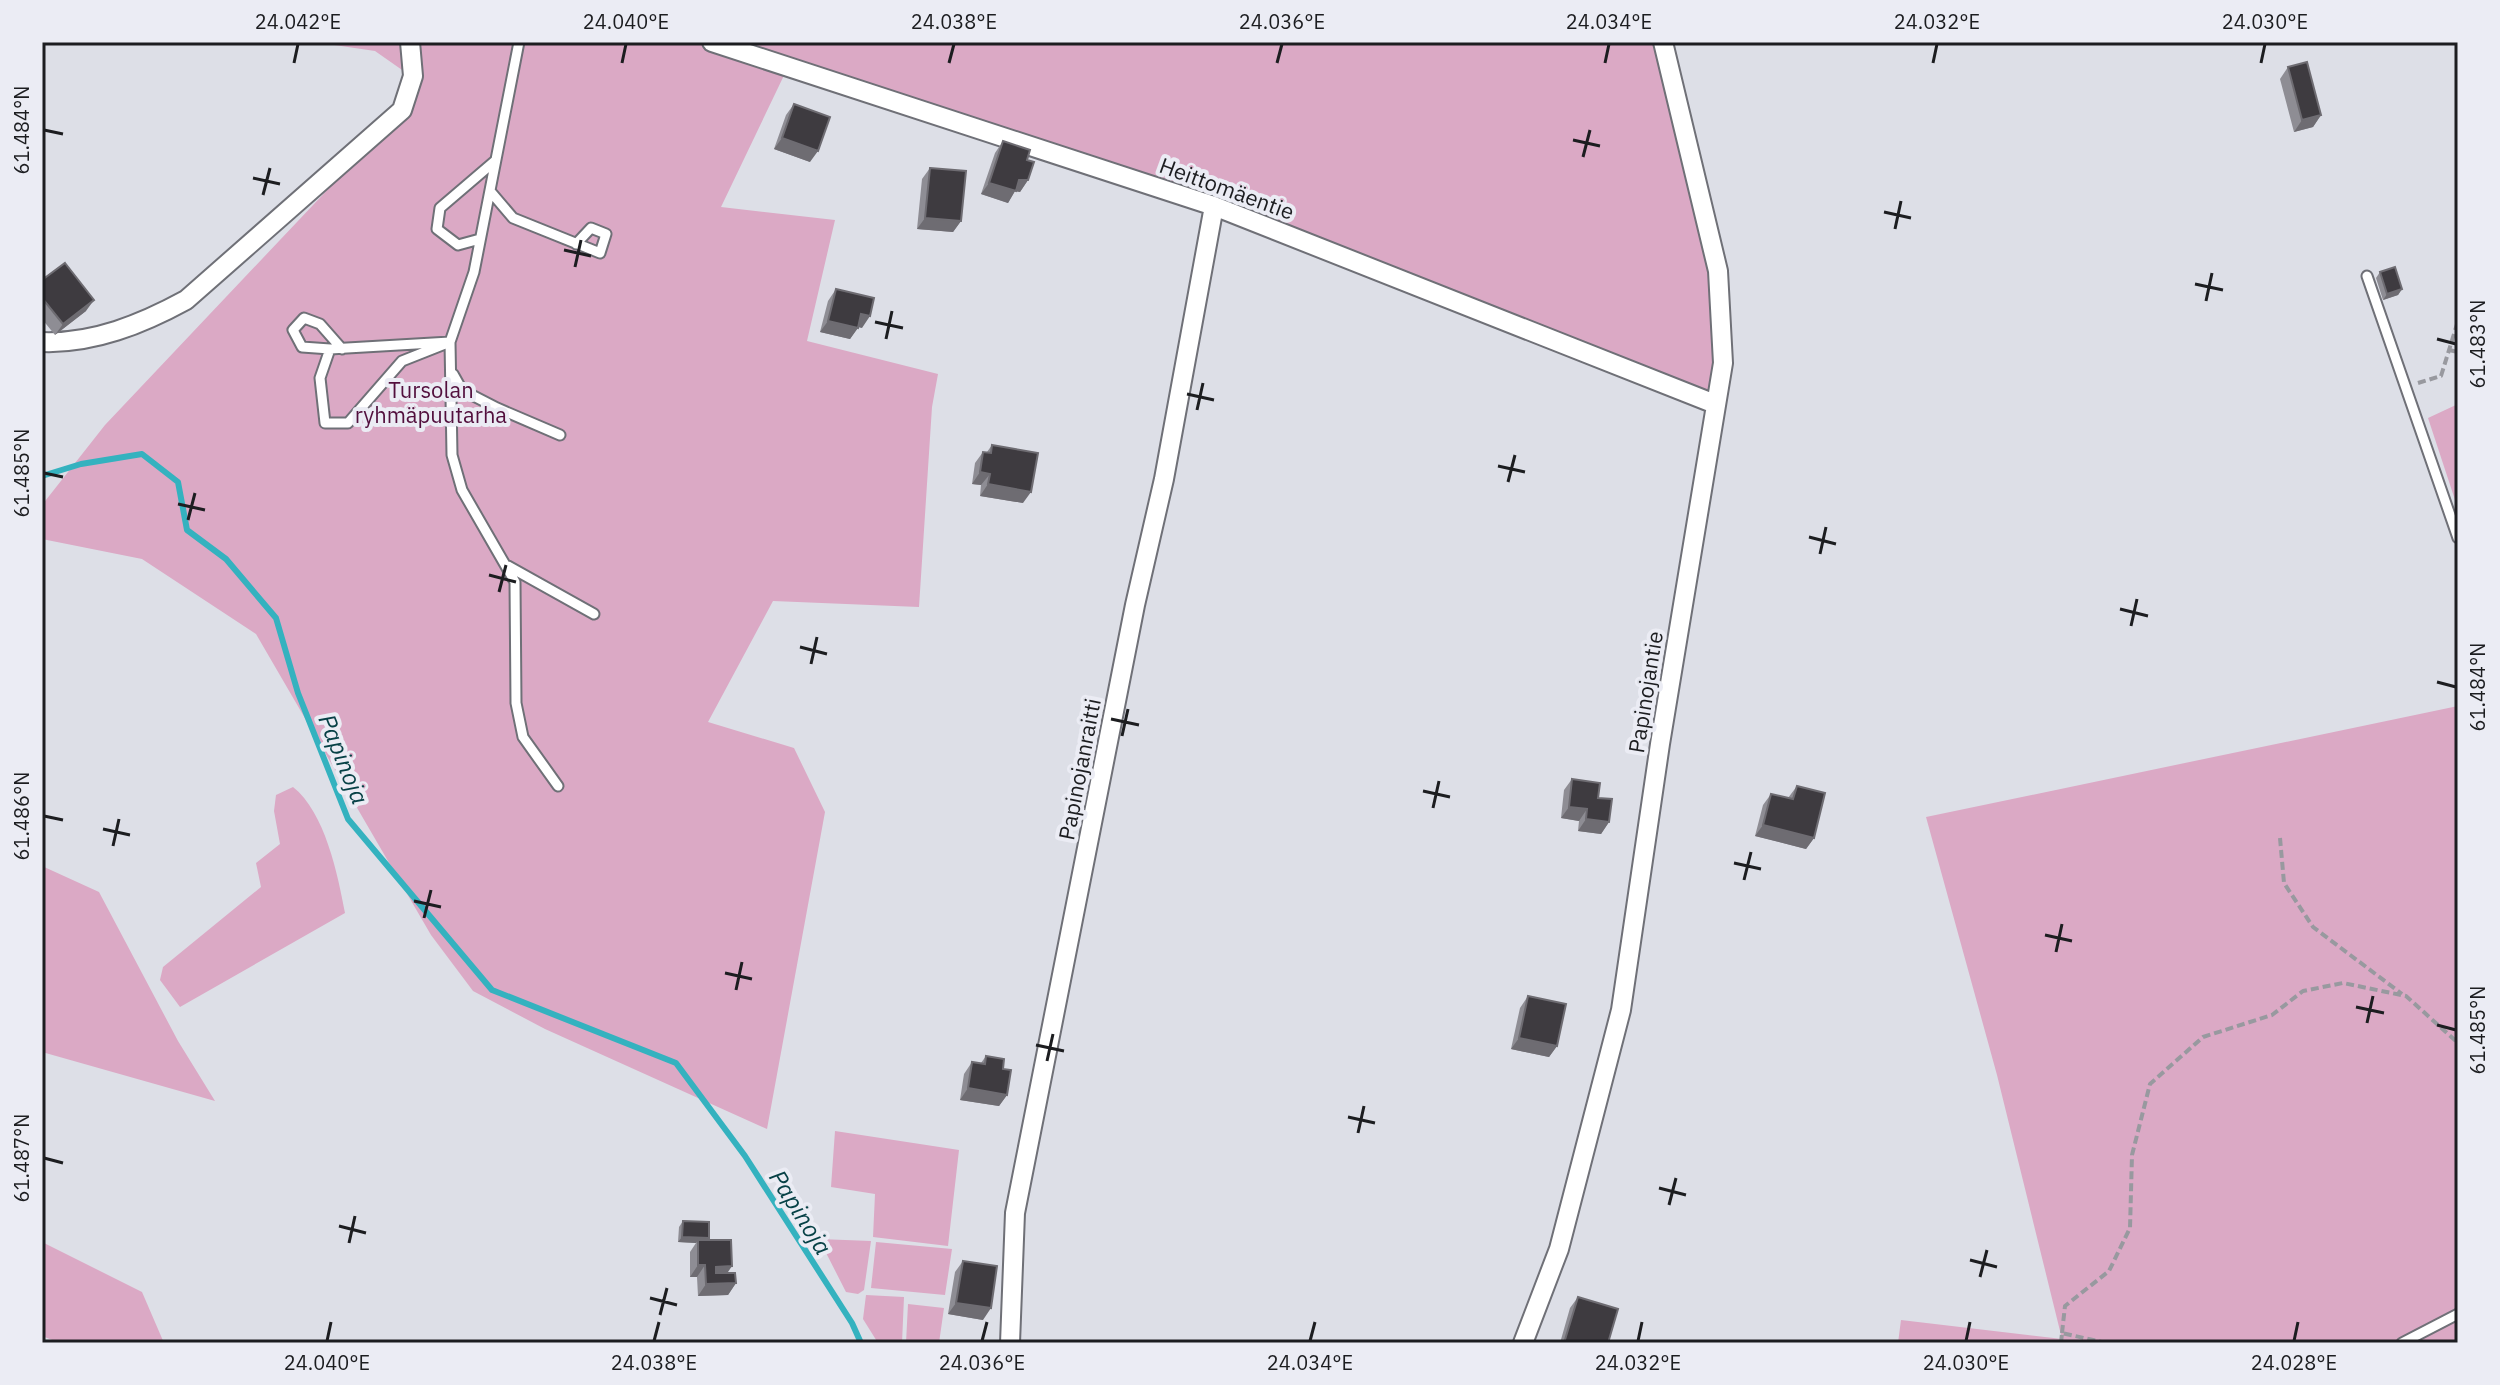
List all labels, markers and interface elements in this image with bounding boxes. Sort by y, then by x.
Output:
text: 24.042°E [255,8,341,35]
text: 24.040°E [583,8,669,35]
text: 24.038°E [911,8,997,35]
text: 24.036°E [1239,8,1325,35]
text: 24.034°E [1566,8,1652,35]
text: 24.032°E [1894,8,1980,35]
text: 24.030°E [2222,8,2308,35]
text: 61.484°N [8,86,35,174]
street label: Heittomäentie [1156,150,1298,226]
text: 61.483°N [2464,300,2491,388]
park label: Tursolan ryhmäpuutarha [355,375,507,429]
text: 61.485°N [8,429,35,517]
street label: Papinojantie [1621,629,1669,755]
text: 61.484°N [2464,643,2491,731]
street label: Papinojanraitti [1051,696,1107,842]
water label: Papinoja [311,709,377,809]
text: 61.486°N [8,772,35,860]
text: 61.485°N [2464,986,2491,1074]
text: 61.487°N [8,1114,35,1202]
water label: Papinoja [762,1163,840,1261]
text: 24.040°E [284,1349,370,1376]
text: 24.038°E [611,1349,697,1376]
text: 24.036°E [939,1349,1025,1376]
text: 24.034°E [1267,1349,1353,1376]
text: 24.032°E [1595,1349,1681,1376]
text: 24.030°E [1923,1349,2009,1376]
text: 24.028°E [2251,1349,2337,1376]

